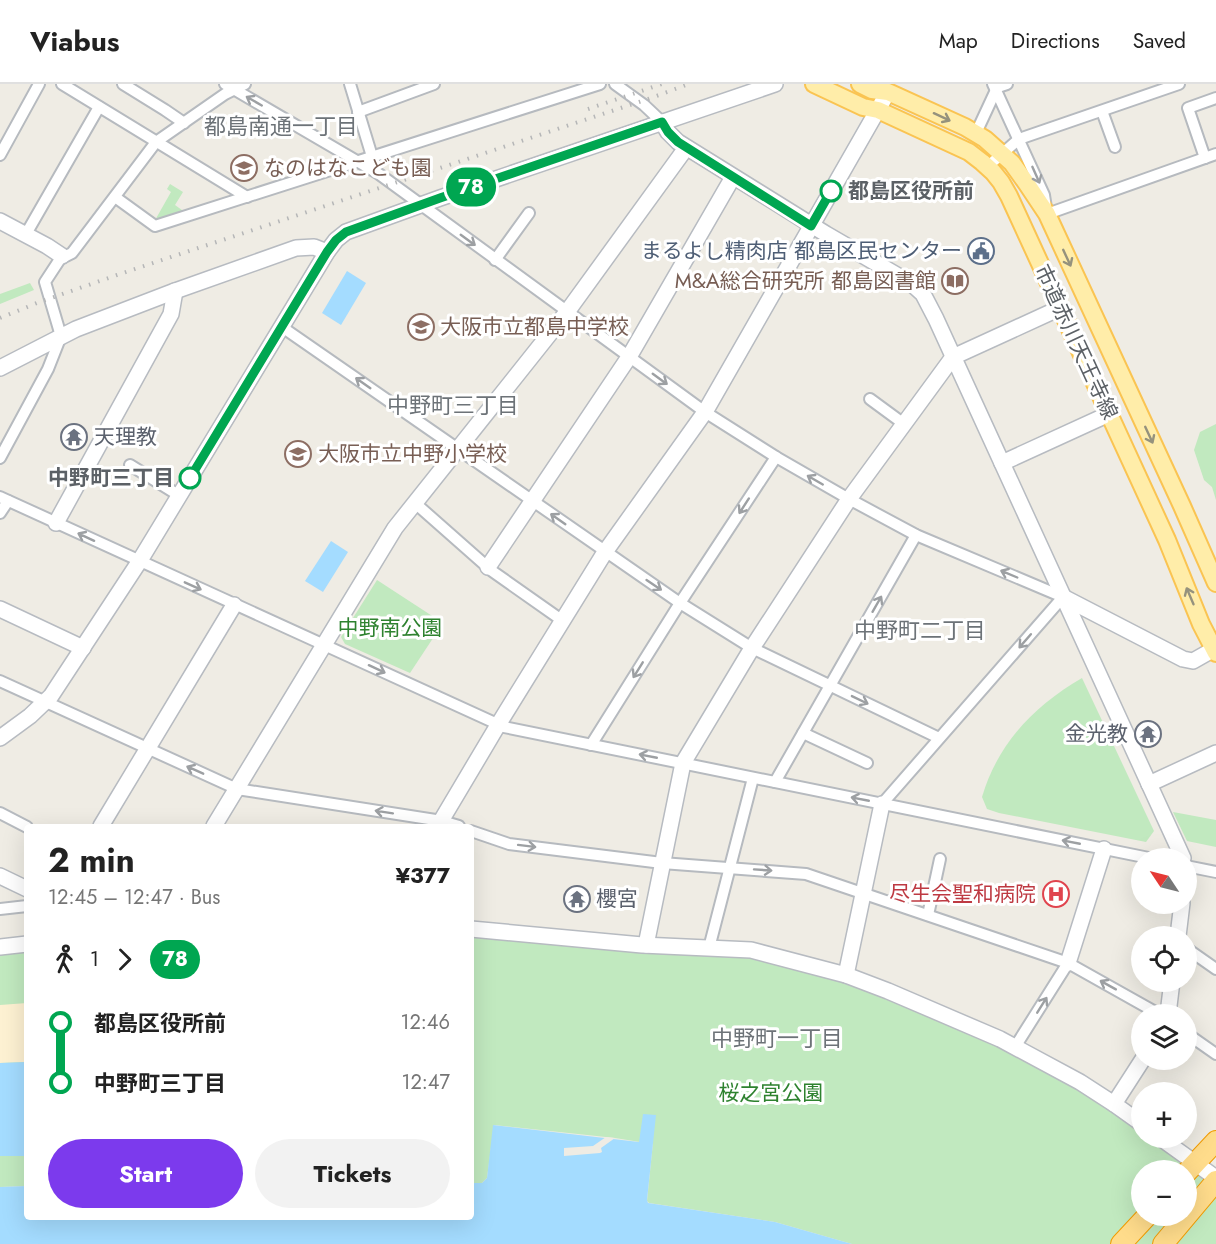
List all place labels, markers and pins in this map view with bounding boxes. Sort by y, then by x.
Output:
school or university icon: なのはなこども園 [229,153,259,183]
place label: なのはなこども園 [264,153,432,183]
place label: 都島区役所前 [848,176,974,206]
marker: 都島区役所前 [820,180,842,202]
place label: まるよし精肉店 都島区民センター [641,236,962,266]
public building icon: まるよし精肉店 都島区民センター [966,236,996,266]
place label: M&A総合研究所 都島図書館 [675,266,936,296]
library icon: M&A総合研究所 都島図書館 [940,266,970,296]
school or university icon: 大阪市立都島中学校 [406,312,436,342]
place label: 大阪市立都島中学校 [440,312,629,342]
temple icon: 天理教 [59,422,89,452]
place label: 天理教 [94,422,157,452]
school or university icon: 大阪市立中野小学校 [283,439,313,469]
place label: 大阪市立中野小学校 [318,439,507,469]
place label: 中野町三丁目 [48,463,174,493]
marker: 中野町三丁目 [179,467,201,489]
place label: 金光教 [1065,719,1128,749]
temple icon: 金光教 [1133,719,1163,749]
place label: 尽生会聖和病院 [889,879,1036,909]
hospital icon: 尽生会聖和病院 [1041,879,1071,909]
temple icon: 櫻宮 [562,884,592,914]
place label: 櫻宮 [596,884,638,914]

